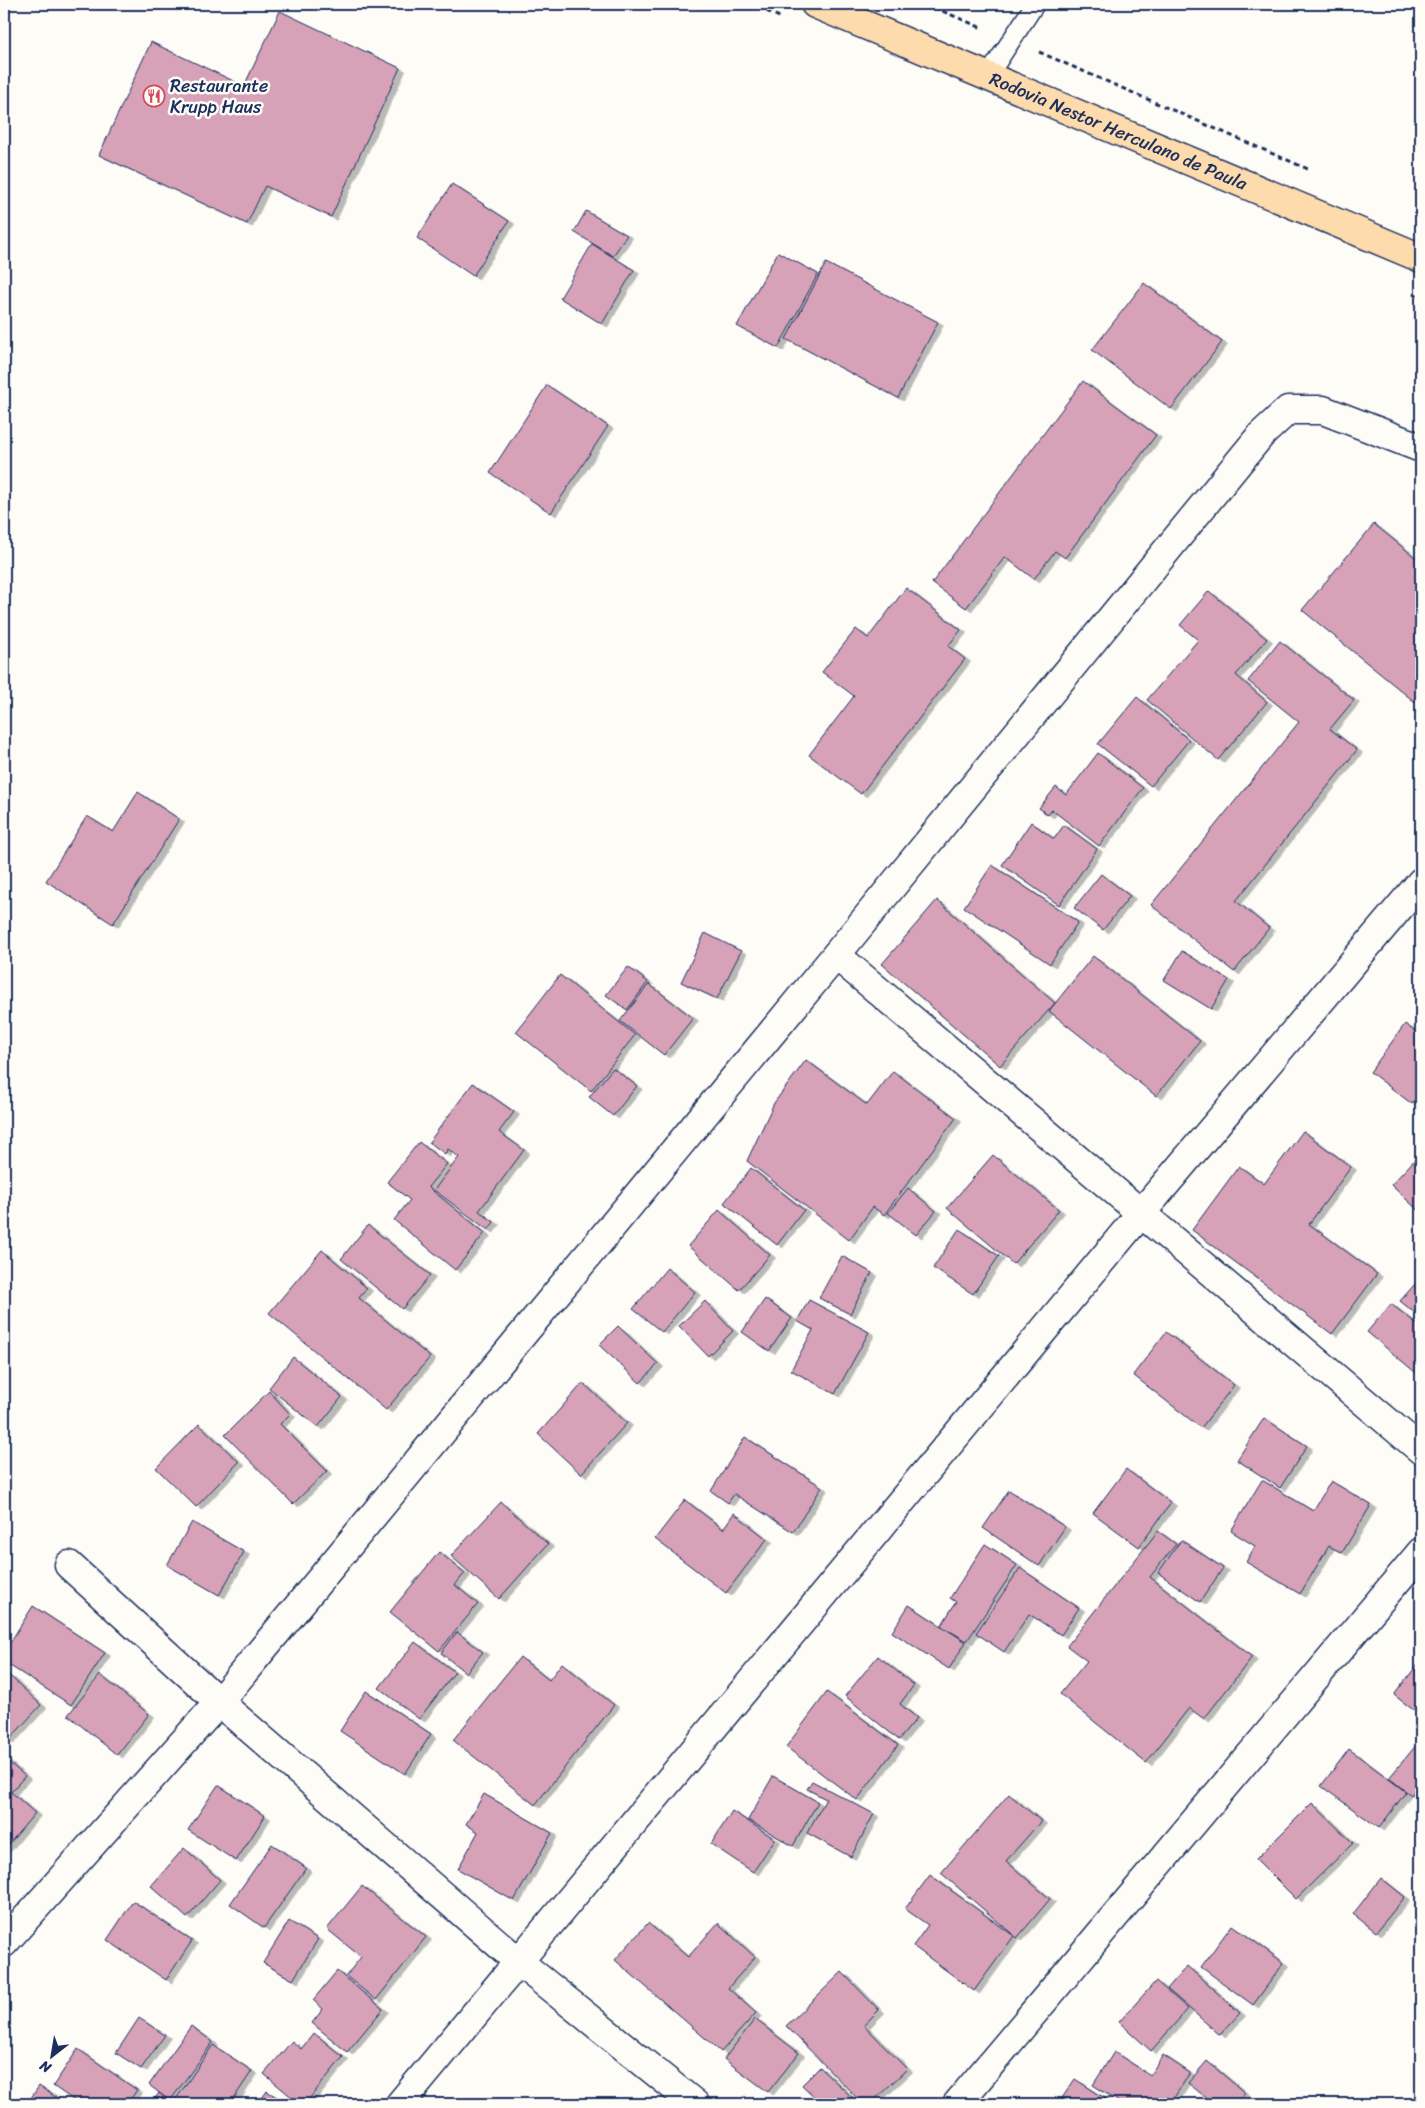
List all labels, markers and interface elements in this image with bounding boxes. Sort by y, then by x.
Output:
street label: Rodovia Nestor Herculano de Paula [985,63,1253,200]
place label: Restaurante Krupp Haus [170,70,268,123]
restaurant icon: Restaurante Krupp Haus [142,84,166,108]
north arrow [28,2030,78,2080]
text: N [35,2053,57,2080]

